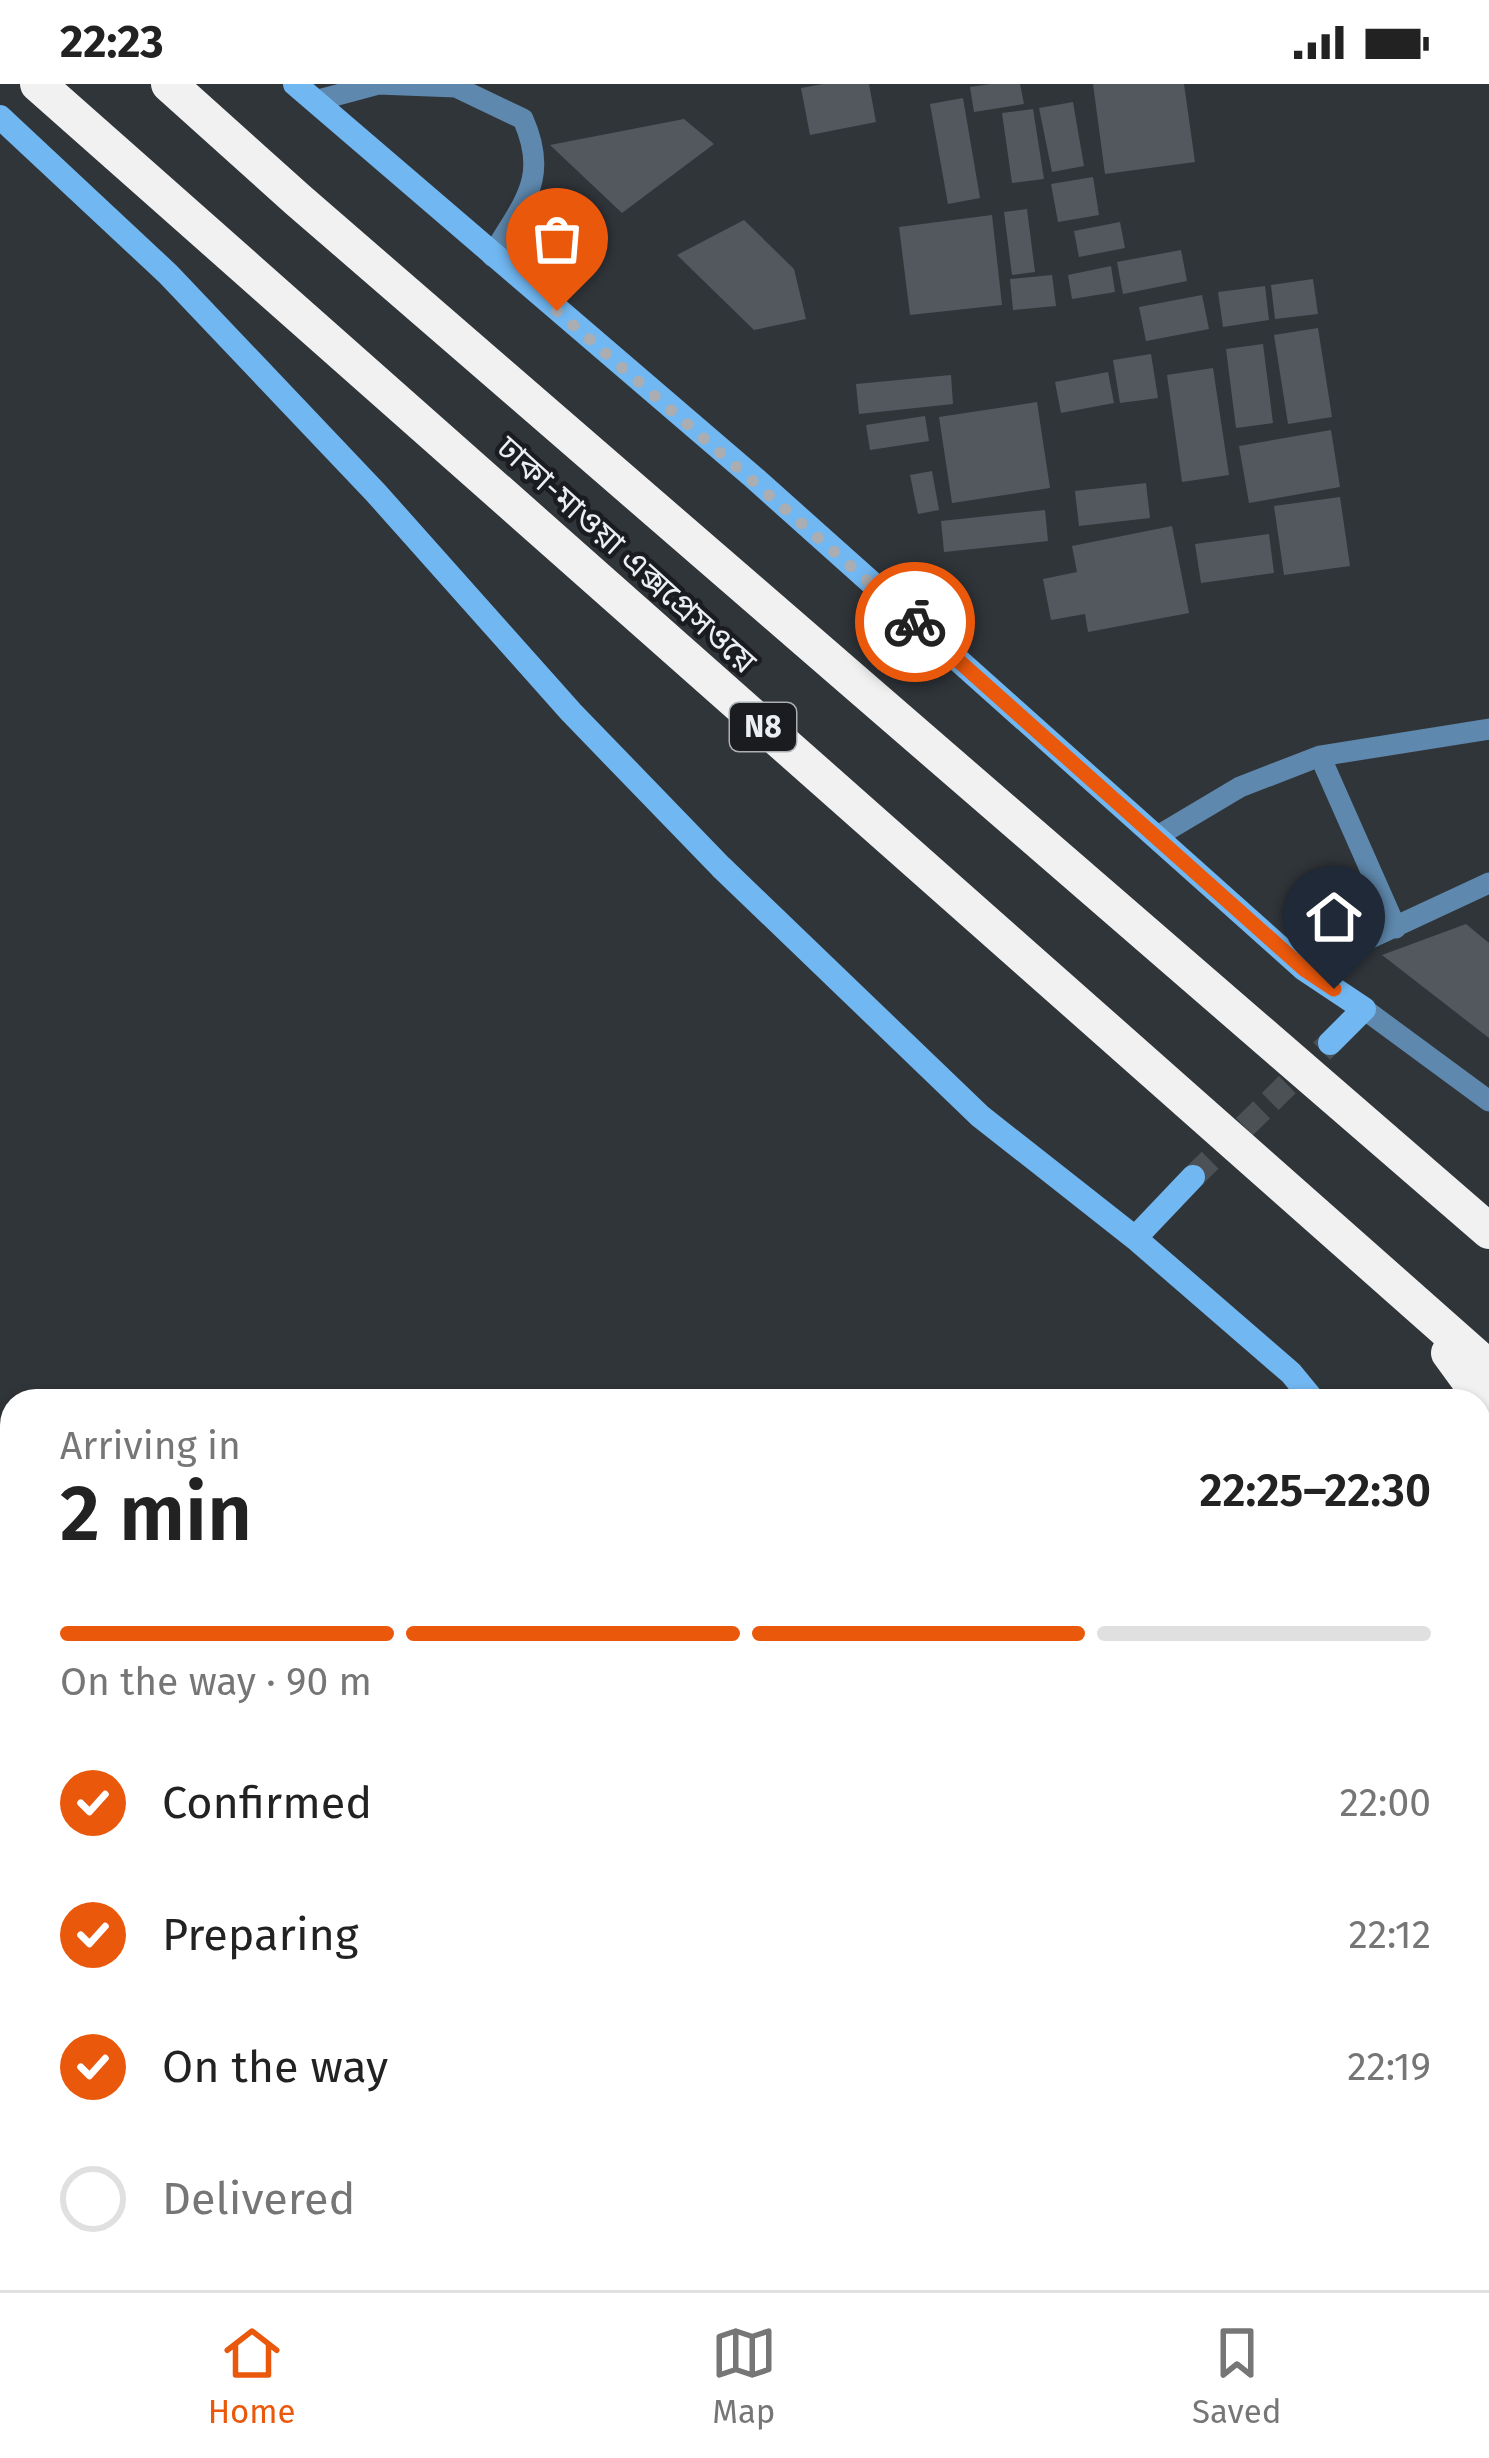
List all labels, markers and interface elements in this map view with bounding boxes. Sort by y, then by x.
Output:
text: 22:23 [60,15,164,69]
pin [506,188,608,311]
icon: bag [524,206,590,272]
street label: ঢাকা-মাওয়া এক্সপ্রেসওয়ে [488,427,765,682]
courier [855,562,975,682]
icon: bike [882,589,948,655]
road number: N8 [730,703,796,751]
pin [1283,866,1385,989]
icon: home [1301,884,1367,950]
text: Arriving in [60,1423,241,1469]
text: 22:25–22:30 [1200,1464,1431,1518]
text: 2 min [60,1467,252,1561]
text: On the way · 90 m [60,1659,372,1705]
icon: check [60,1770,126,1836]
text: Confirmed [162,1776,372,1830]
text: 22:00 [1340,1780,1431,1826]
icon: check [60,1902,126,1968]
text: Preparing [162,1908,358,1962]
text: 22:12 [1348,1912,1431,1958]
icon: check [60,2034,126,2100]
text: On the way [162,2040,388,2094]
text: 22:19 [1347,2044,1431,2090]
text: Delivered [162,2172,355,2226]
tab: Home [208,2320,296,2432]
tab: Map [711,2320,777,2432]
tab: Saved [1192,2320,1281,2432]

